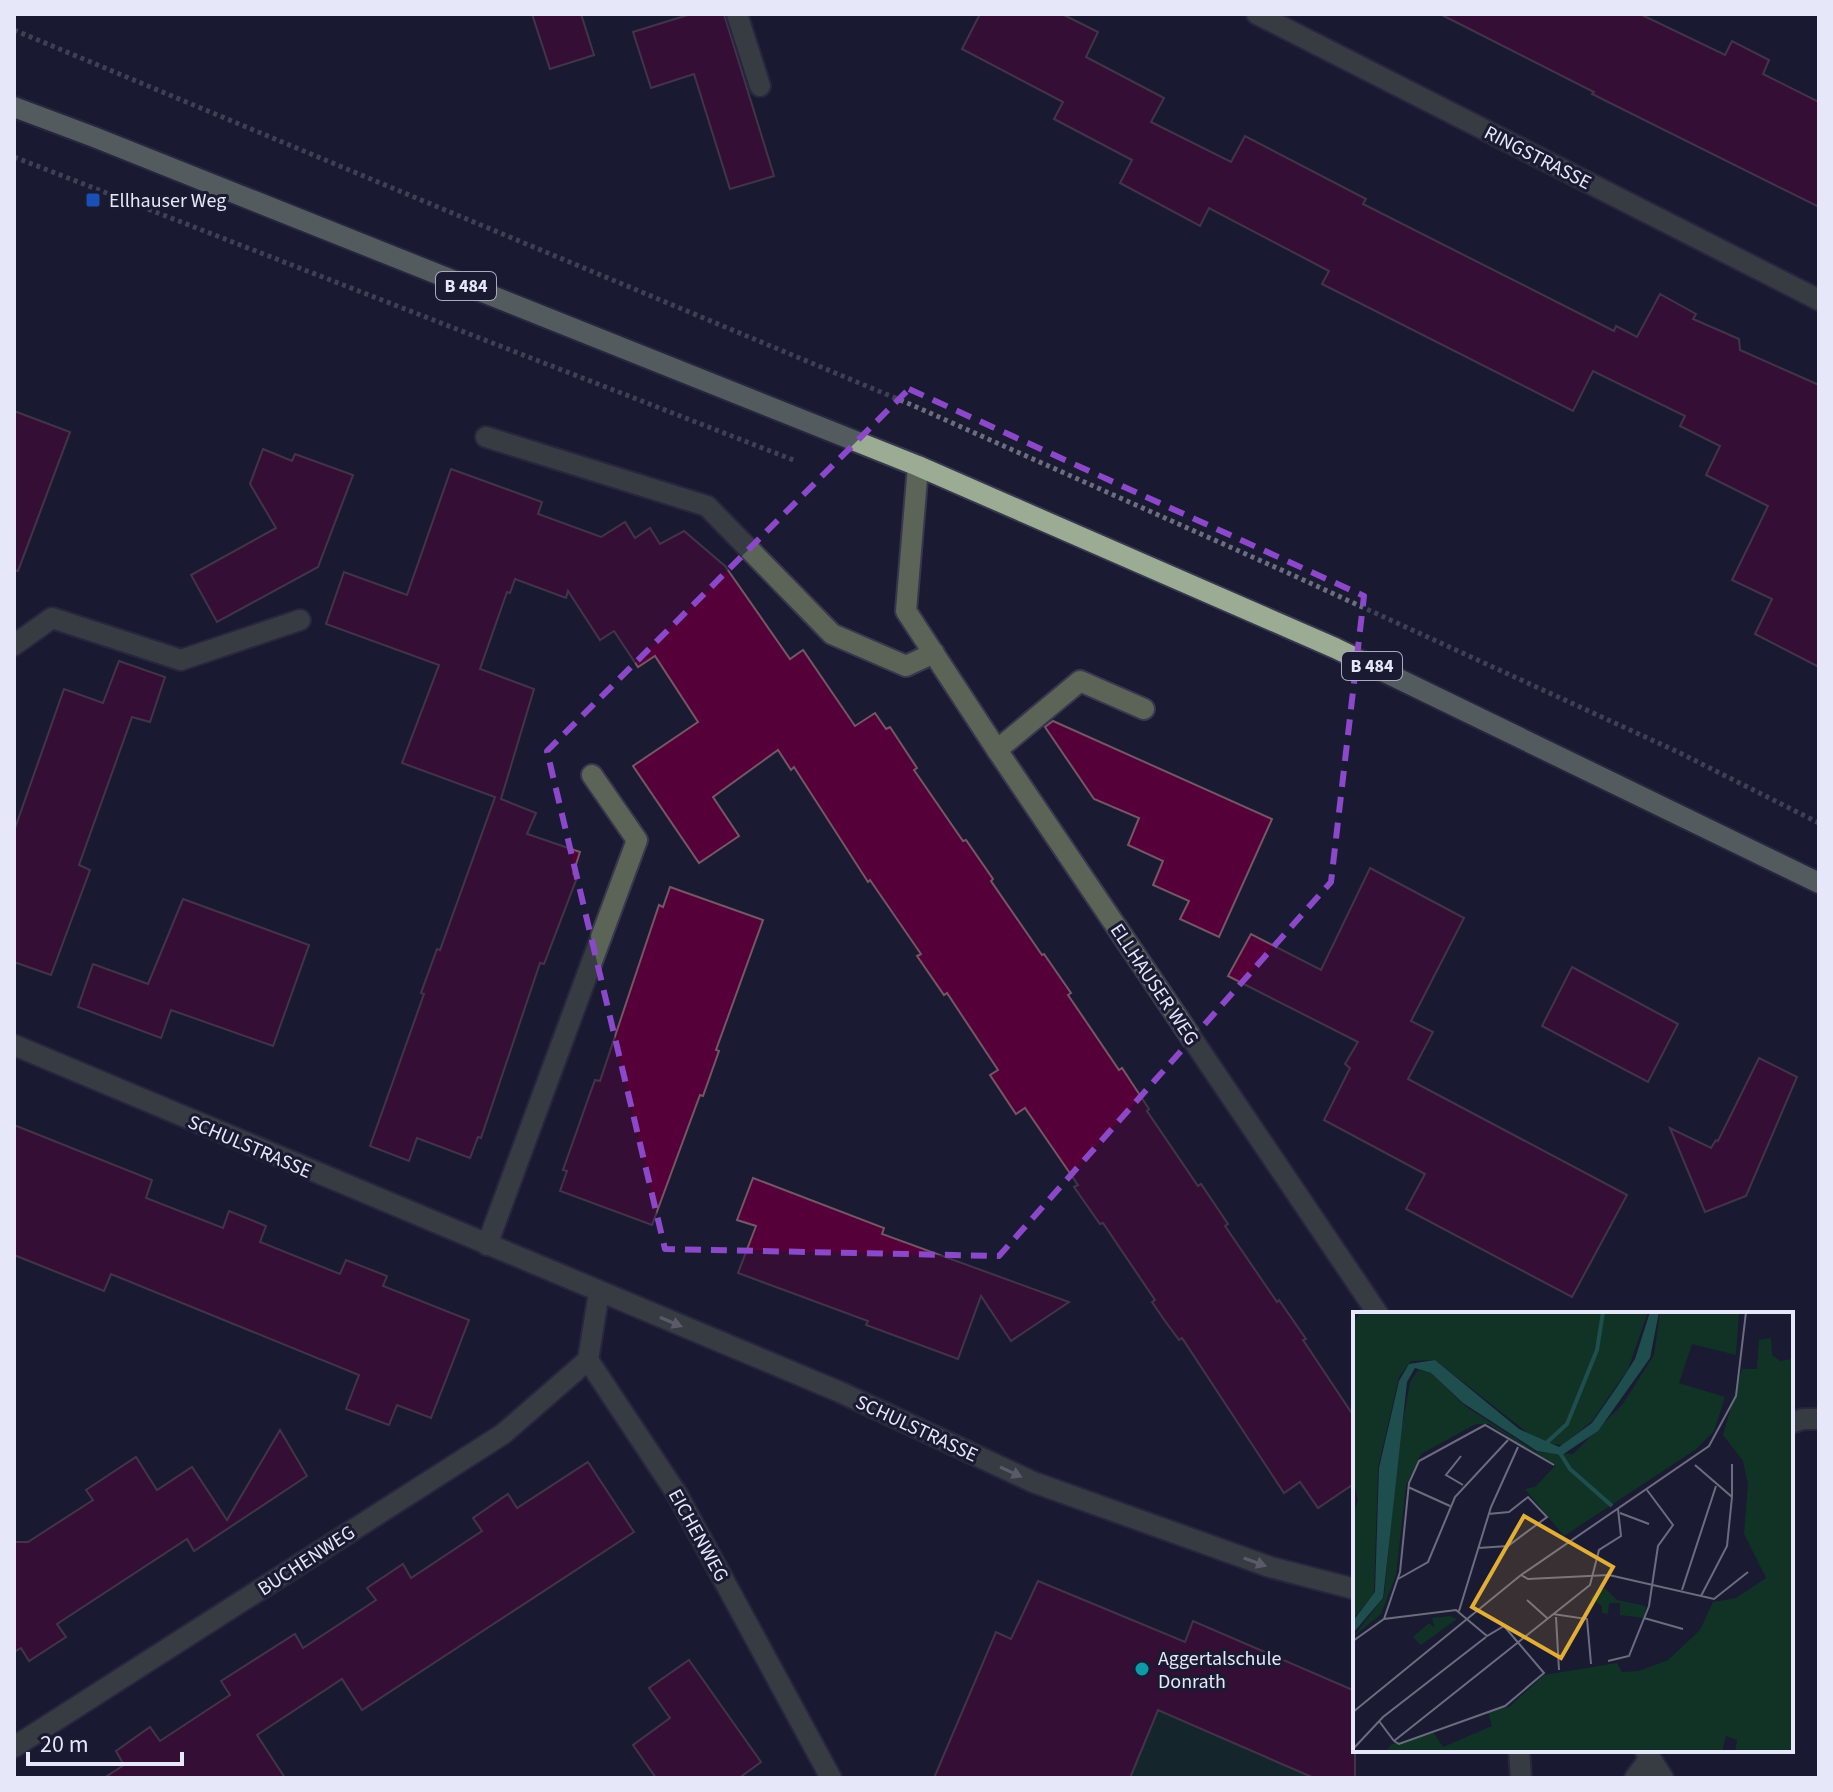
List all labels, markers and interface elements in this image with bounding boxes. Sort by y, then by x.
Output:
street label: RINGSTRASSE [1479,119,1596,197]
place label: Ellhauser Weg [109,187,226,215]
marker: Ellhauser Weg [84,191,102,209]
road number: B 484 [436,272,496,300]
road number: B 484 [1342,652,1402,680]
street label: ELLHAUSER WEG [1103,918,1205,1051]
street label: SCHULSTRASSE [183,1108,316,1186]
inset map [1353,1312,1793,1752]
one-way arrow [659,1316,683,1329]
street label: SCHULSTRASSE [851,1388,982,1470]
one-way arrow [1000,1465,1023,1479]
street label: EICHENWEG [661,1484,735,1587]
street label: BUCHENWEG [252,1519,361,1603]
one-way arrow [1243,1556,1267,1569]
place label: Aggertalschule Donrath [1158,1645,1281,1696]
marker: Aggertalschule Donrath [1133,1660,1151,1678]
scale bar [28,1716,182,1766]
text: 20 m [40,1727,89,1762]

